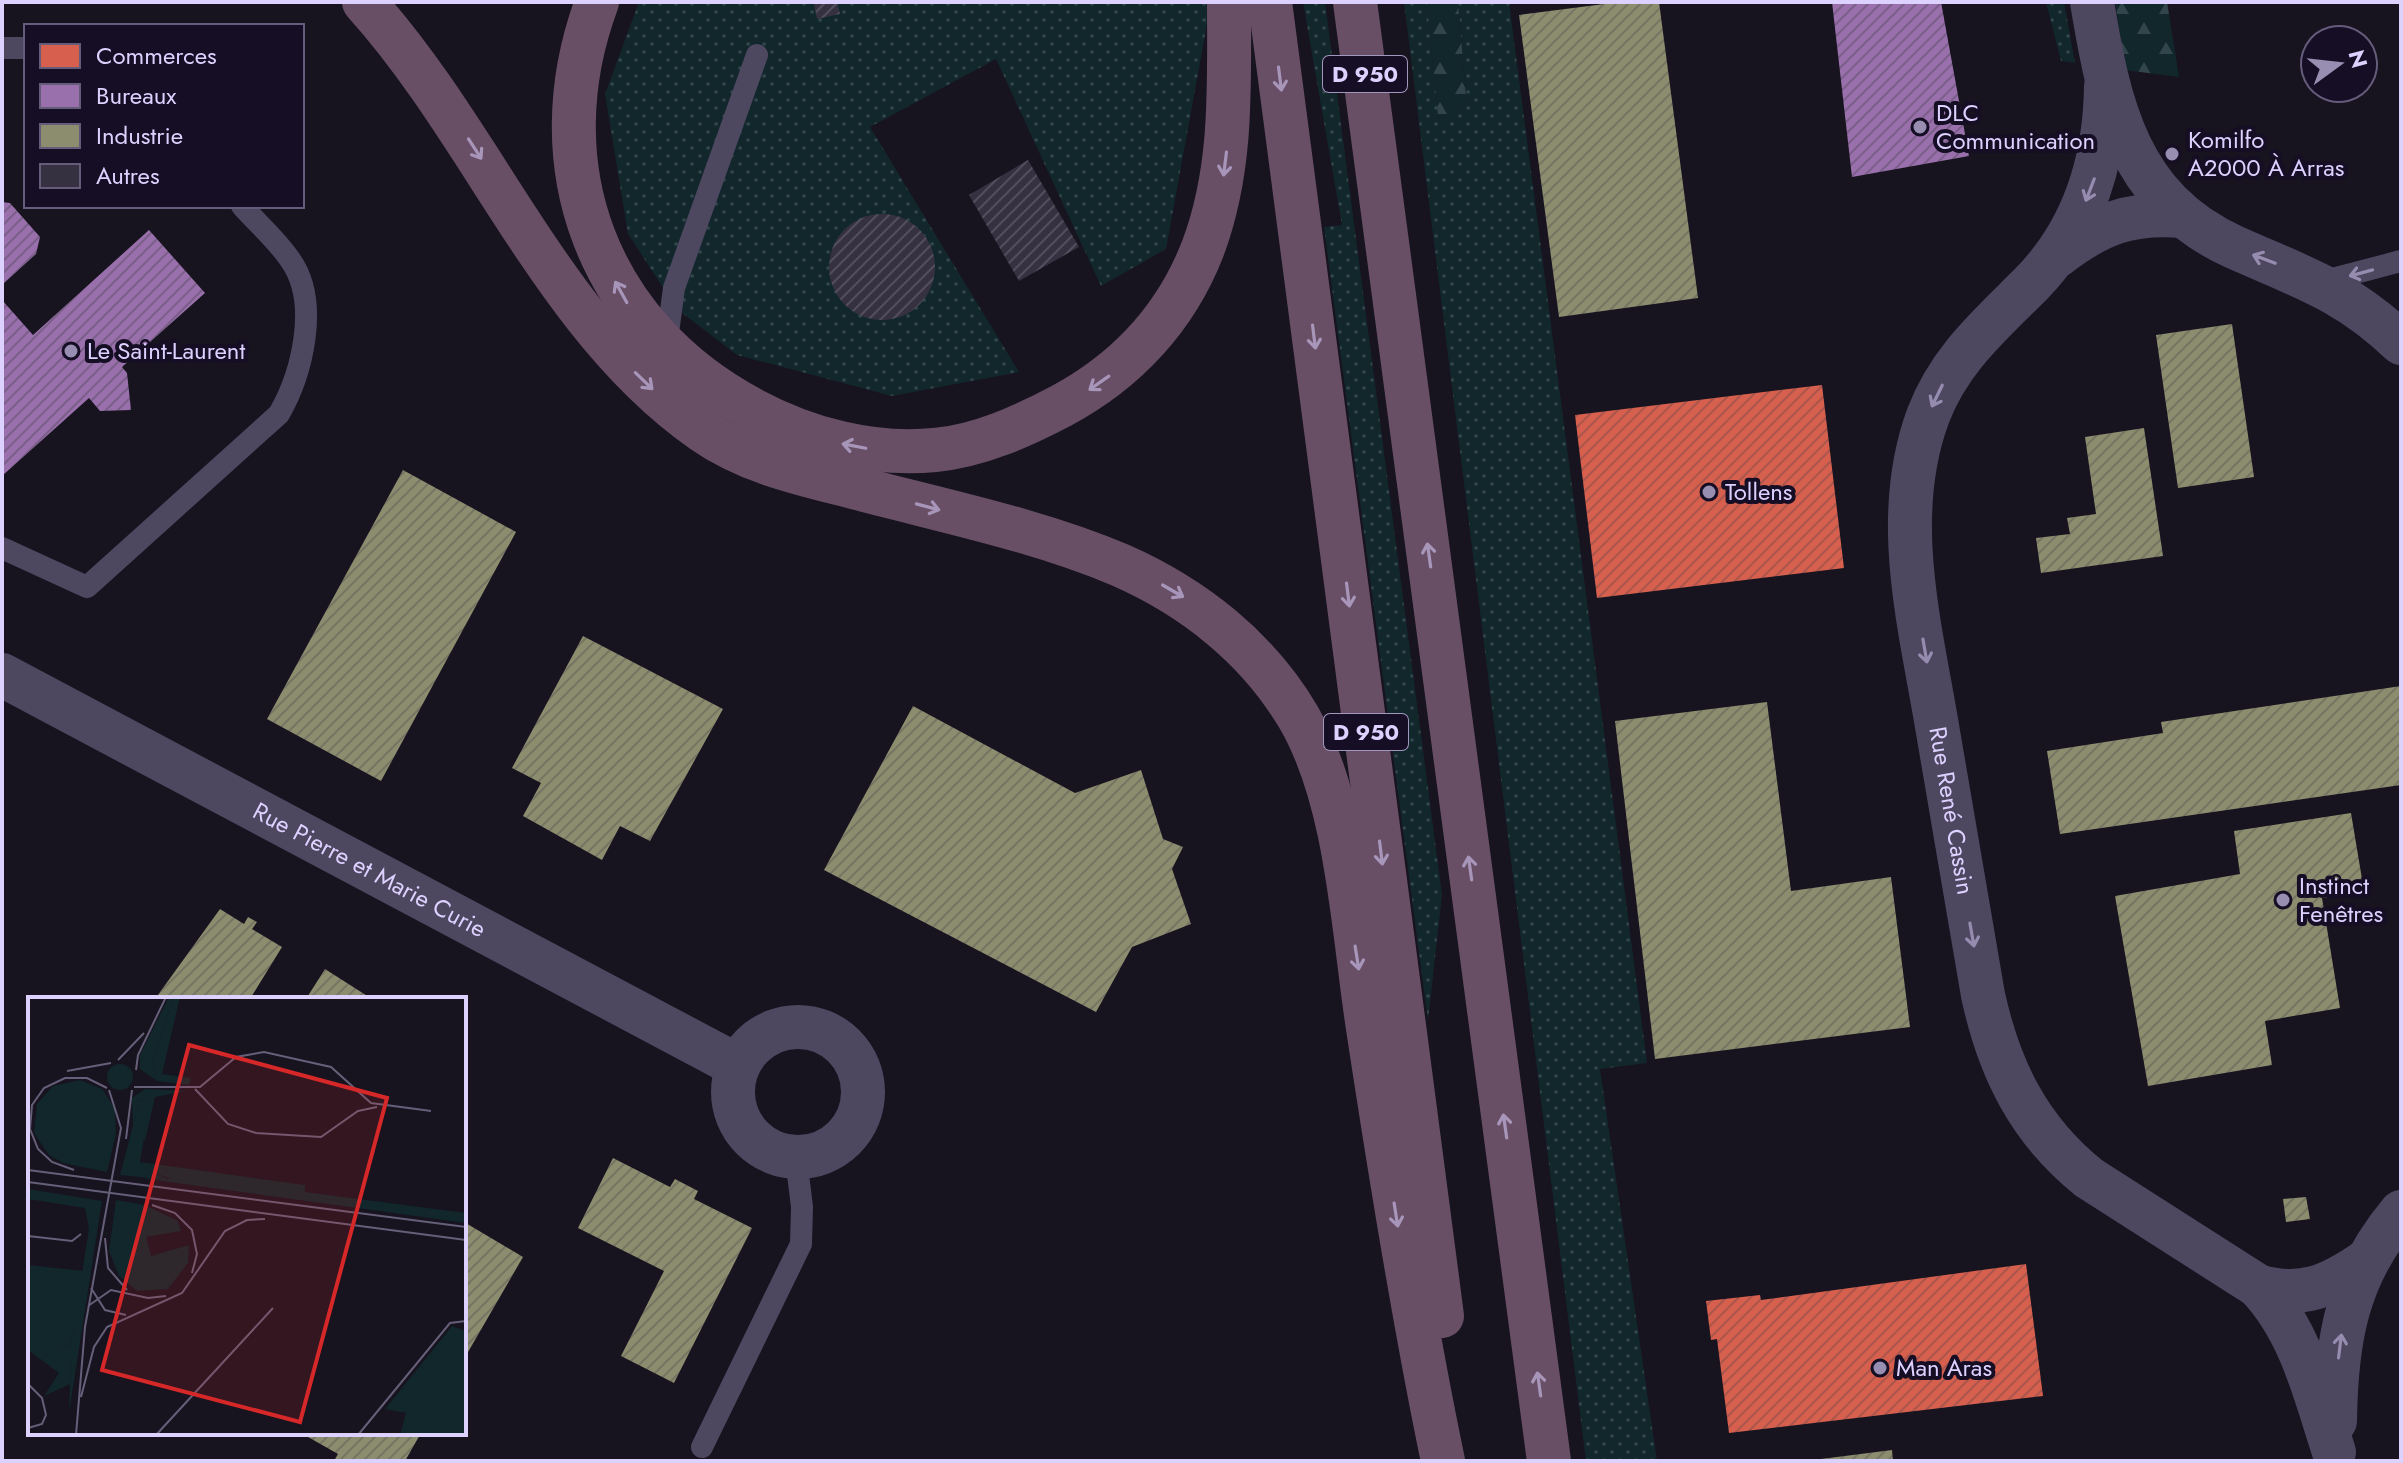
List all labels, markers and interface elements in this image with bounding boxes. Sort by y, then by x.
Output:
legend [24,24,304,208]
north arrow [2299,24,2379,104]
text: Commerces [96,38,217,73]
text: N [2341,46,2376,71]
road number: D 950 [1323,56,1407,92]
one-way arrow [1273,65,1288,92]
text: Bureaux [96,78,177,113]
place label: DLC Communication [1936,95,2095,158]
text: Industrie [96,118,183,153]
marker: DLC Communication [1911,118,1929,136]
place label: Komilfo A2000 À Arras [2188,122,2344,185]
one-way arrow [467,138,483,160]
marker: Komilfo A2000 À Arras [2163,145,2181,163]
one-way arrow [1217,150,1232,177]
text: Autres [96,158,160,193]
one-way arrow [2082,177,2096,202]
one-way arrow [2252,251,2277,265]
one-way arrow [2348,267,2374,282]
one-way arrow [613,281,629,304]
one-way arrow [1307,324,1322,349]
place label: Le Saint-Laurent [87,333,245,368]
marker: Le Saint-Laurent [62,342,80,360]
one-way arrow [634,372,654,391]
one-way arrow [1088,375,1110,391]
one-way arrow [1929,384,1944,408]
one-way arrow [842,437,868,452]
place label: Tollens [1725,474,1793,509]
marker: Tollens [1700,483,1718,501]
one-way arrow [915,500,941,515]
one-way arrow [1421,543,1436,568]
one-way arrow [1341,582,1356,607]
one-way arrow [1161,583,1184,599]
one-way arrow [1918,638,1933,663]
road number: D 950 [1324,714,1408,750]
street label: Rue René Cassin [1920,724,1984,897]
street label: Rue Pierre et Marie Curie [247,793,492,946]
one-way arrow [1374,839,1389,866]
one-way arrow [1463,855,1478,882]
place label: Instinct Fenêtres [2299,868,2383,931]
marker: Instinct Fenêtres [2274,891,2292,909]
one-way arrow [1966,922,1981,947]
one-way arrow [1350,944,1365,970]
inset map [28,997,466,1435]
one-way arrow [1497,1114,1512,1139]
one-way arrow [1389,1202,1404,1227]
one-way arrow [2332,1333,2347,1360]
place label: Man Aras [1896,1350,1992,1385]
marker: Man Aras [1871,1359,1889,1377]
one-way arrow [1531,1372,1546,1397]

